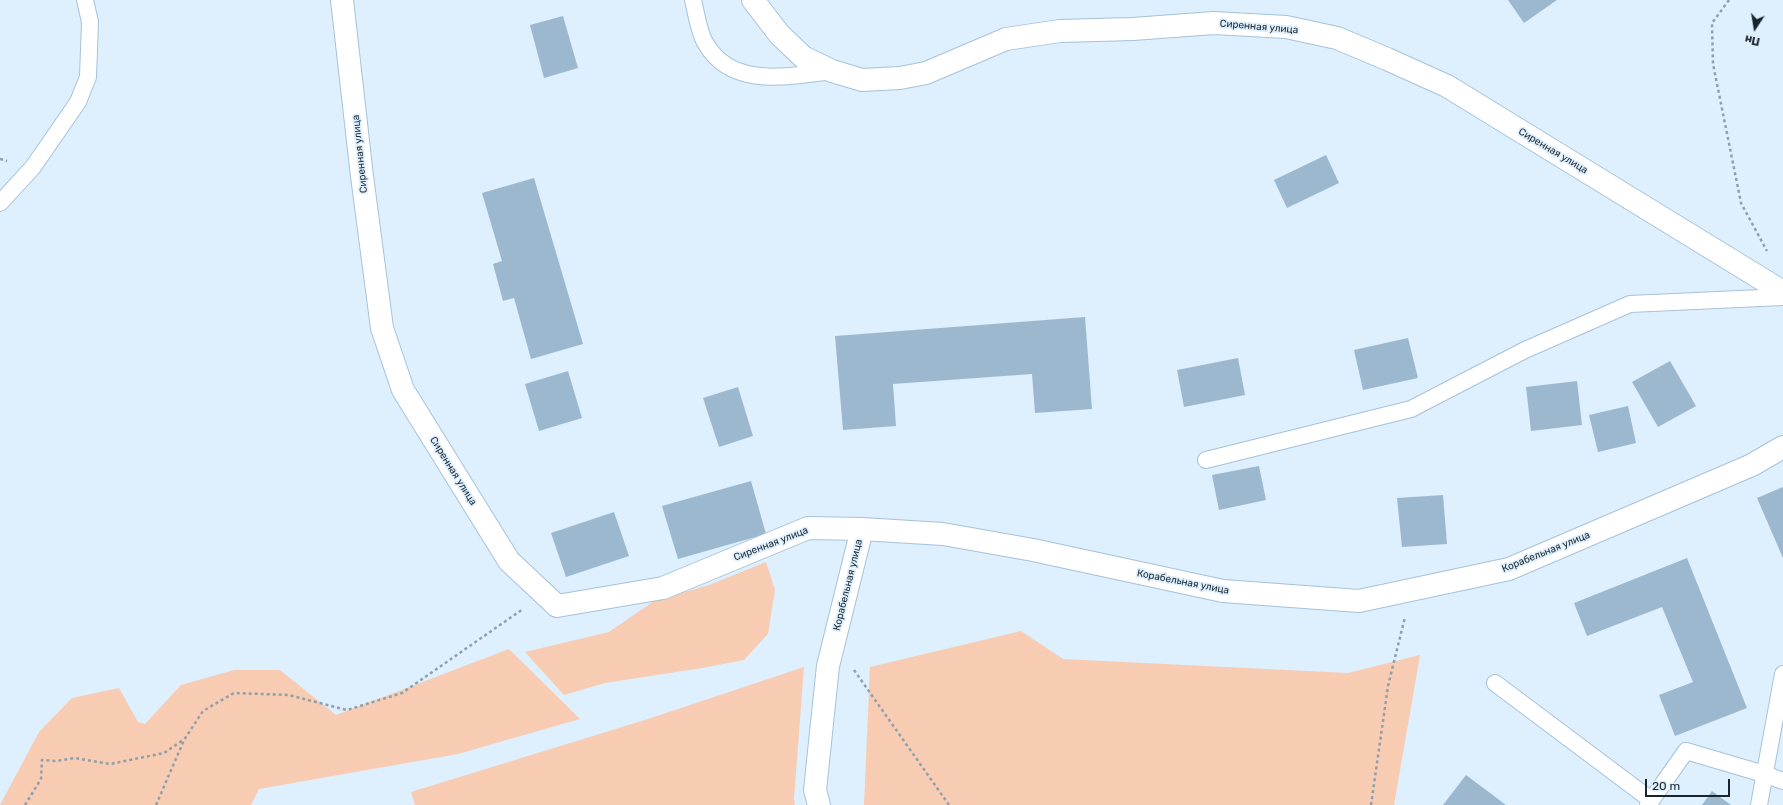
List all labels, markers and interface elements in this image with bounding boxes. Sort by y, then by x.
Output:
north arrow [1735,8,1775,48]
street label: Сиренная улица [1219,18,1299,36]
text: Пн [1744,32,1761,48]
street label: Сиренная улица [350,114,370,194]
street label: Сиренная улица [1516,126,1590,176]
street label: Сиренная улица [427,434,479,508]
street label: Сиренная улица [732,524,810,564]
street label: Корабельная улица [1500,529,1592,575]
street label: Корабельная улица [831,538,865,632]
street label: Корабельная улица [1136,567,1230,597]
scale bar [1647,771,1732,797]
text: 20 m [1652,779,1680,793]

